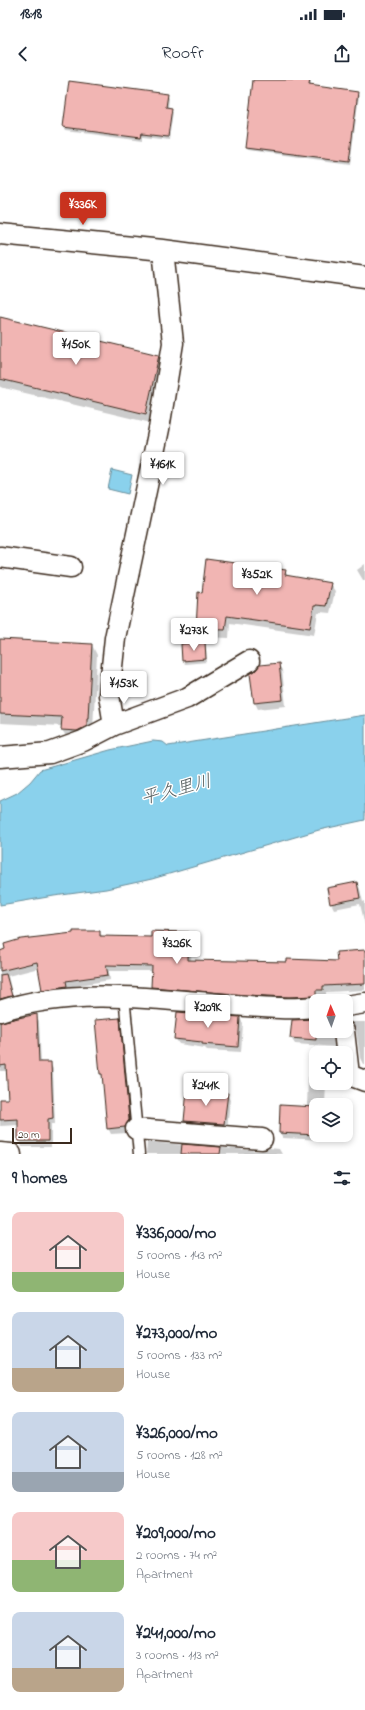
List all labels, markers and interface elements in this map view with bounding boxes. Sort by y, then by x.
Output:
text: 18:18 [20,3,42,25]
text: Roofr [161,41,204,67]
icon: back [12,43,34,65]
icon: share [331,43,353,65]
pin: ¥336K [55,192,111,226]
text: ¥336K [69,195,97,214]
pin: ¥150K [48,332,104,366]
text: ¥150K [62,335,90,354]
pin: ¥161K [135,452,191,486]
text: ¥161K [150,455,176,474]
pin: ¥352K [229,562,285,596]
text: ¥352K [242,565,272,584]
pin: ¥273K [166,618,222,652]
text: ¥273K [180,621,208,640]
pin: ¥153K [96,671,152,705]
text: ¥153K [110,674,138,693]
water label: 平久里川 [138,769,215,813]
pin: ¥326K [149,931,205,965]
text: ¥326K [163,934,191,953]
north arrow [309,994,353,1038]
map controls [309,994,353,1142]
pin: ¥209K [180,995,236,1029]
text: ¥209K [194,998,222,1017]
button: locate [309,1046,353,1090]
pin: ¥241K [178,1073,234,1107]
text: ¥241K [192,1076,220,1095]
button: layers [309,1098,353,1142]
scale bar [12,1126,72,1145]
text: 20 m [18,1127,40,1143]
text: 9 homes [12,1166,68,1191]
icon: filters [331,1167,353,1189]
text: ¥336,000/mo [136,1221,216,1246]
icon: home [44,1228,92,1276]
text: 5 rooms · 143 m² [136,1246,222,1265]
text: House [136,1265,170,1284]
text: ¥273,000/mo [136,1321,217,1346]
icon: home [44,1328,92,1376]
text: 5 rooms · 133 m² [136,1346,222,1365]
text: House [136,1365,170,1384]
text: ¥326,000/mo [136,1421,218,1446]
icon: home [44,1428,92,1476]
text: 5 rooms · 128 m² [136,1446,223,1465]
text: House [136,1465,170,1484]
text: ¥209,000/mo [136,1521,216,1546]
icon: home [44,1528,92,1576]
text: 2 rooms · 74 m² [136,1546,217,1565]
text: Apartment [136,1565,193,1584]
text: ¥241,000/mo [136,1621,216,1646]
icon: home [44,1628,92,1676]
text: 3 rooms · 113 m² [136,1646,219,1665]
text: Apartment [136,1665,193,1684]

